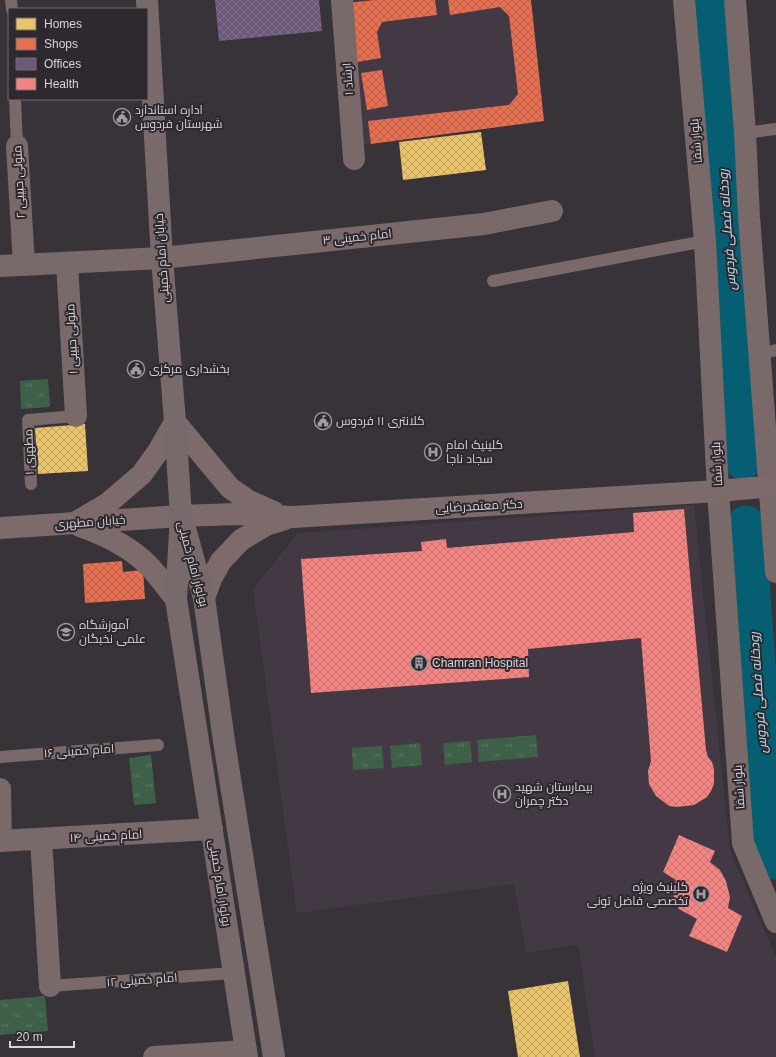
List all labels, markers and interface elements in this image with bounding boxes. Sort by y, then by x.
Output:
legend [8,8,148,100]
text: Homes [44,17,82,31]
text: Shops [44,37,78,51]
text: Offices [44,57,81,71]
street label: ارشاد ۱ [340,62,356,96]
text: Health [44,77,79,91]
place label: اداره استاندارد شهرستان فردوس [135,103,223,131]
public building icon: اداره استاندارد شهرستان فردوس [112,107,132,127]
street label: بلوار شفا [687,118,705,164]
street label: متولی حبیبی ۲ [10,145,28,219]
water label: رودخانه فصلی فردوس [715,167,740,291]
street label: خیابان امام خمینی [152,213,173,303]
street label: امام خمینی ۳ [322,226,392,249]
street label: متولی حبیبی ۱ [63,304,81,374]
public building icon: بخشداری مرکزی [126,359,146,379]
place label: بخشداری مرکزی [149,362,230,376]
public building icon: کلانتری ۱۱ فردوس [313,411,333,431]
place label: کلانتری ۱۱ فردوس [336,414,425,428]
street label: مطهری ۱ [21,429,37,475]
place label: کلینیک امام سجاد ناجا [446,438,503,466]
street label: بلوار شفا [709,441,725,487]
hospital icon: کلینیک امام سجاد ناجا [423,442,443,462]
street label: دکتر معتمد‌رضایی [435,497,523,515]
street label: خیابان مطهری [54,513,126,531]
street label: بولوار امام خمینی [174,520,211,608]
place label: آموزشگاه علمی نخبگان [79,618,146,646]
school or university icon: آموزشگاه علمی نخبگان [56,622,76,642]
water label: رودخانه فصلی فردوس [746,630,771,754]
building icon: Chamran Hospital [409,653,429,673]
place label: Chamran Hospital [432,656,528,670]
street label: امام خمینی ۱۶ [43,742,115,761]
street label: بلوار شفا [730,764,748,810]
place label: بیمارستان شهید دکتر چمران [515,780,593,810]
hospital icon: بیمارستان شهید دکتر چمران [492,784,512,804]
street label: امام خمینی ۱۴ [69,827,143,846]
street label: بولوار امام خمینی [205,839,234,928]
place label: کلینیک ویژه تخصصی فاضل تونی [587,880,689,908]
hospital icon: کلینیک ویژه تخصصی فاضل تونی [691,884,711,904]
street label: امام خمینی ۱۲ [106,971,178,990]
scale bar [10,1023,74,1049]
text: 20 m [16,1030,43,1044]

